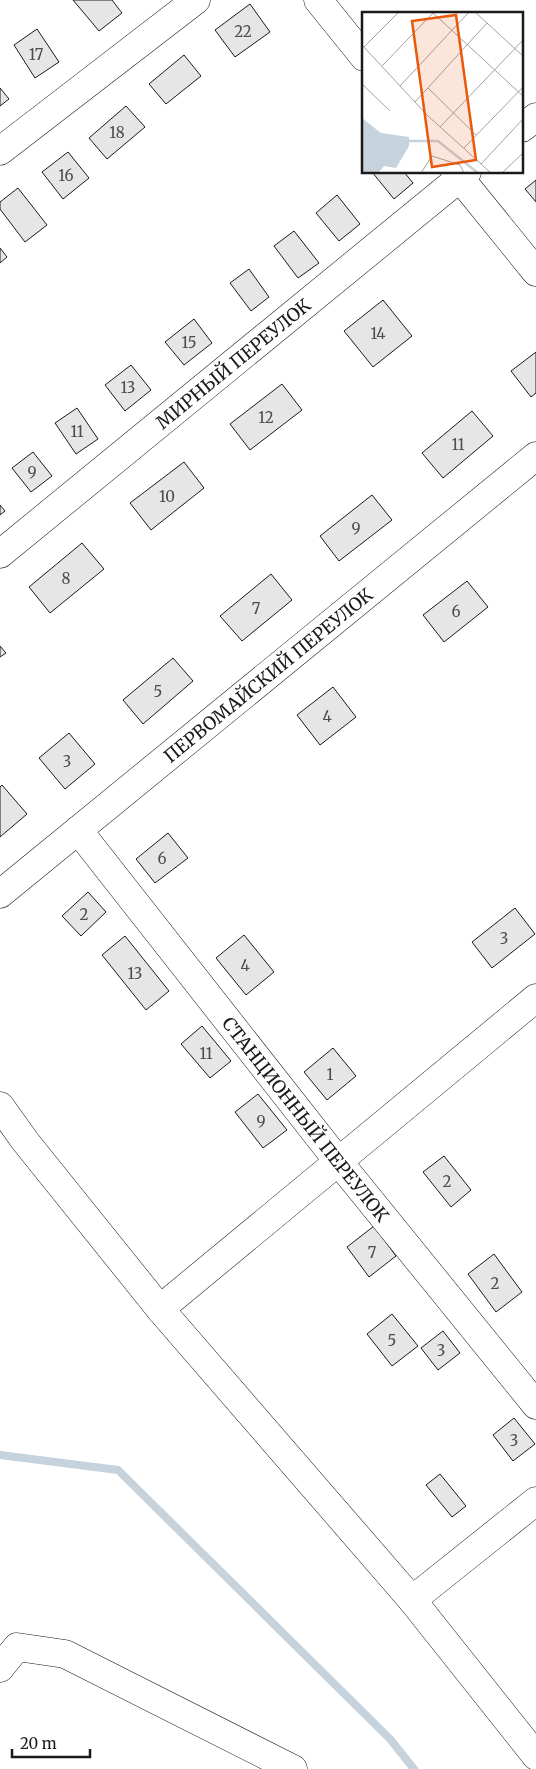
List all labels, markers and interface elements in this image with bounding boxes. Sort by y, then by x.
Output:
inset map [362,12,524,174]
house number: 22 [234,22,252,41]
house number: 17 [29,45,44,64]
house number: 18 [109,123,125,142]
house number: 16 [58,166,74,185]
street label: МИРНЫЙ ПЕРЕУЛОК [151,293,315,433]
house number: 14 [370,324,386,343]
house number: 15 [181,333,197,352]
house number: 13 [121,378,135,397]
house number: 12 [258,408,274,427]
house number: 11 [70,422,84,441]
house number: 11 [451,435,465,454]
house number: 9 [27,463,37,482]
house number: 10 [159,487,175,506]
house number: 9 [351,519,361,538]
house number: 8 [62,569,71,588]
street label: ПЕРВОМАЙСКИЙ ПЕРЕУЛОК [159,583,377,767]
house number: 7 [252,599,261,618]
house number: 6 [451,602,461,621]
house number: 5 [154,682,162,701]
house number: 4 [322,707,332,726]
house number: 3 [63,752,71,771]
house number: 6 [157,849,167,868]
house number: 2 [80,905,89,924]
house number: 3 [500,929,508,948]
house number: 4 [240,956,250,975]
house number: 13 [128,964,142,983]
street label: СТАНЦИОННЫЙ ПЕРЕУЛОК [217,1012,394,1227]
house number: 11 [199,1044,213,1063]
house number: 1 [327,1065,334,1084]
house number: 9 [256,1112,266,1131]
house number: 2 [443,1172,452,1191]
house number: 7 [368,1243,377,1262]
house number: 2 [491,1274,500,1293]
house number: 5 [388,1331,396,1350]
house number: 3 [437,1341,445,1360]
house number: 3 [510,1431,518,1450]
scale bar [12,1726,90,1758]
text: 20 m [20,1734,57,1753]

